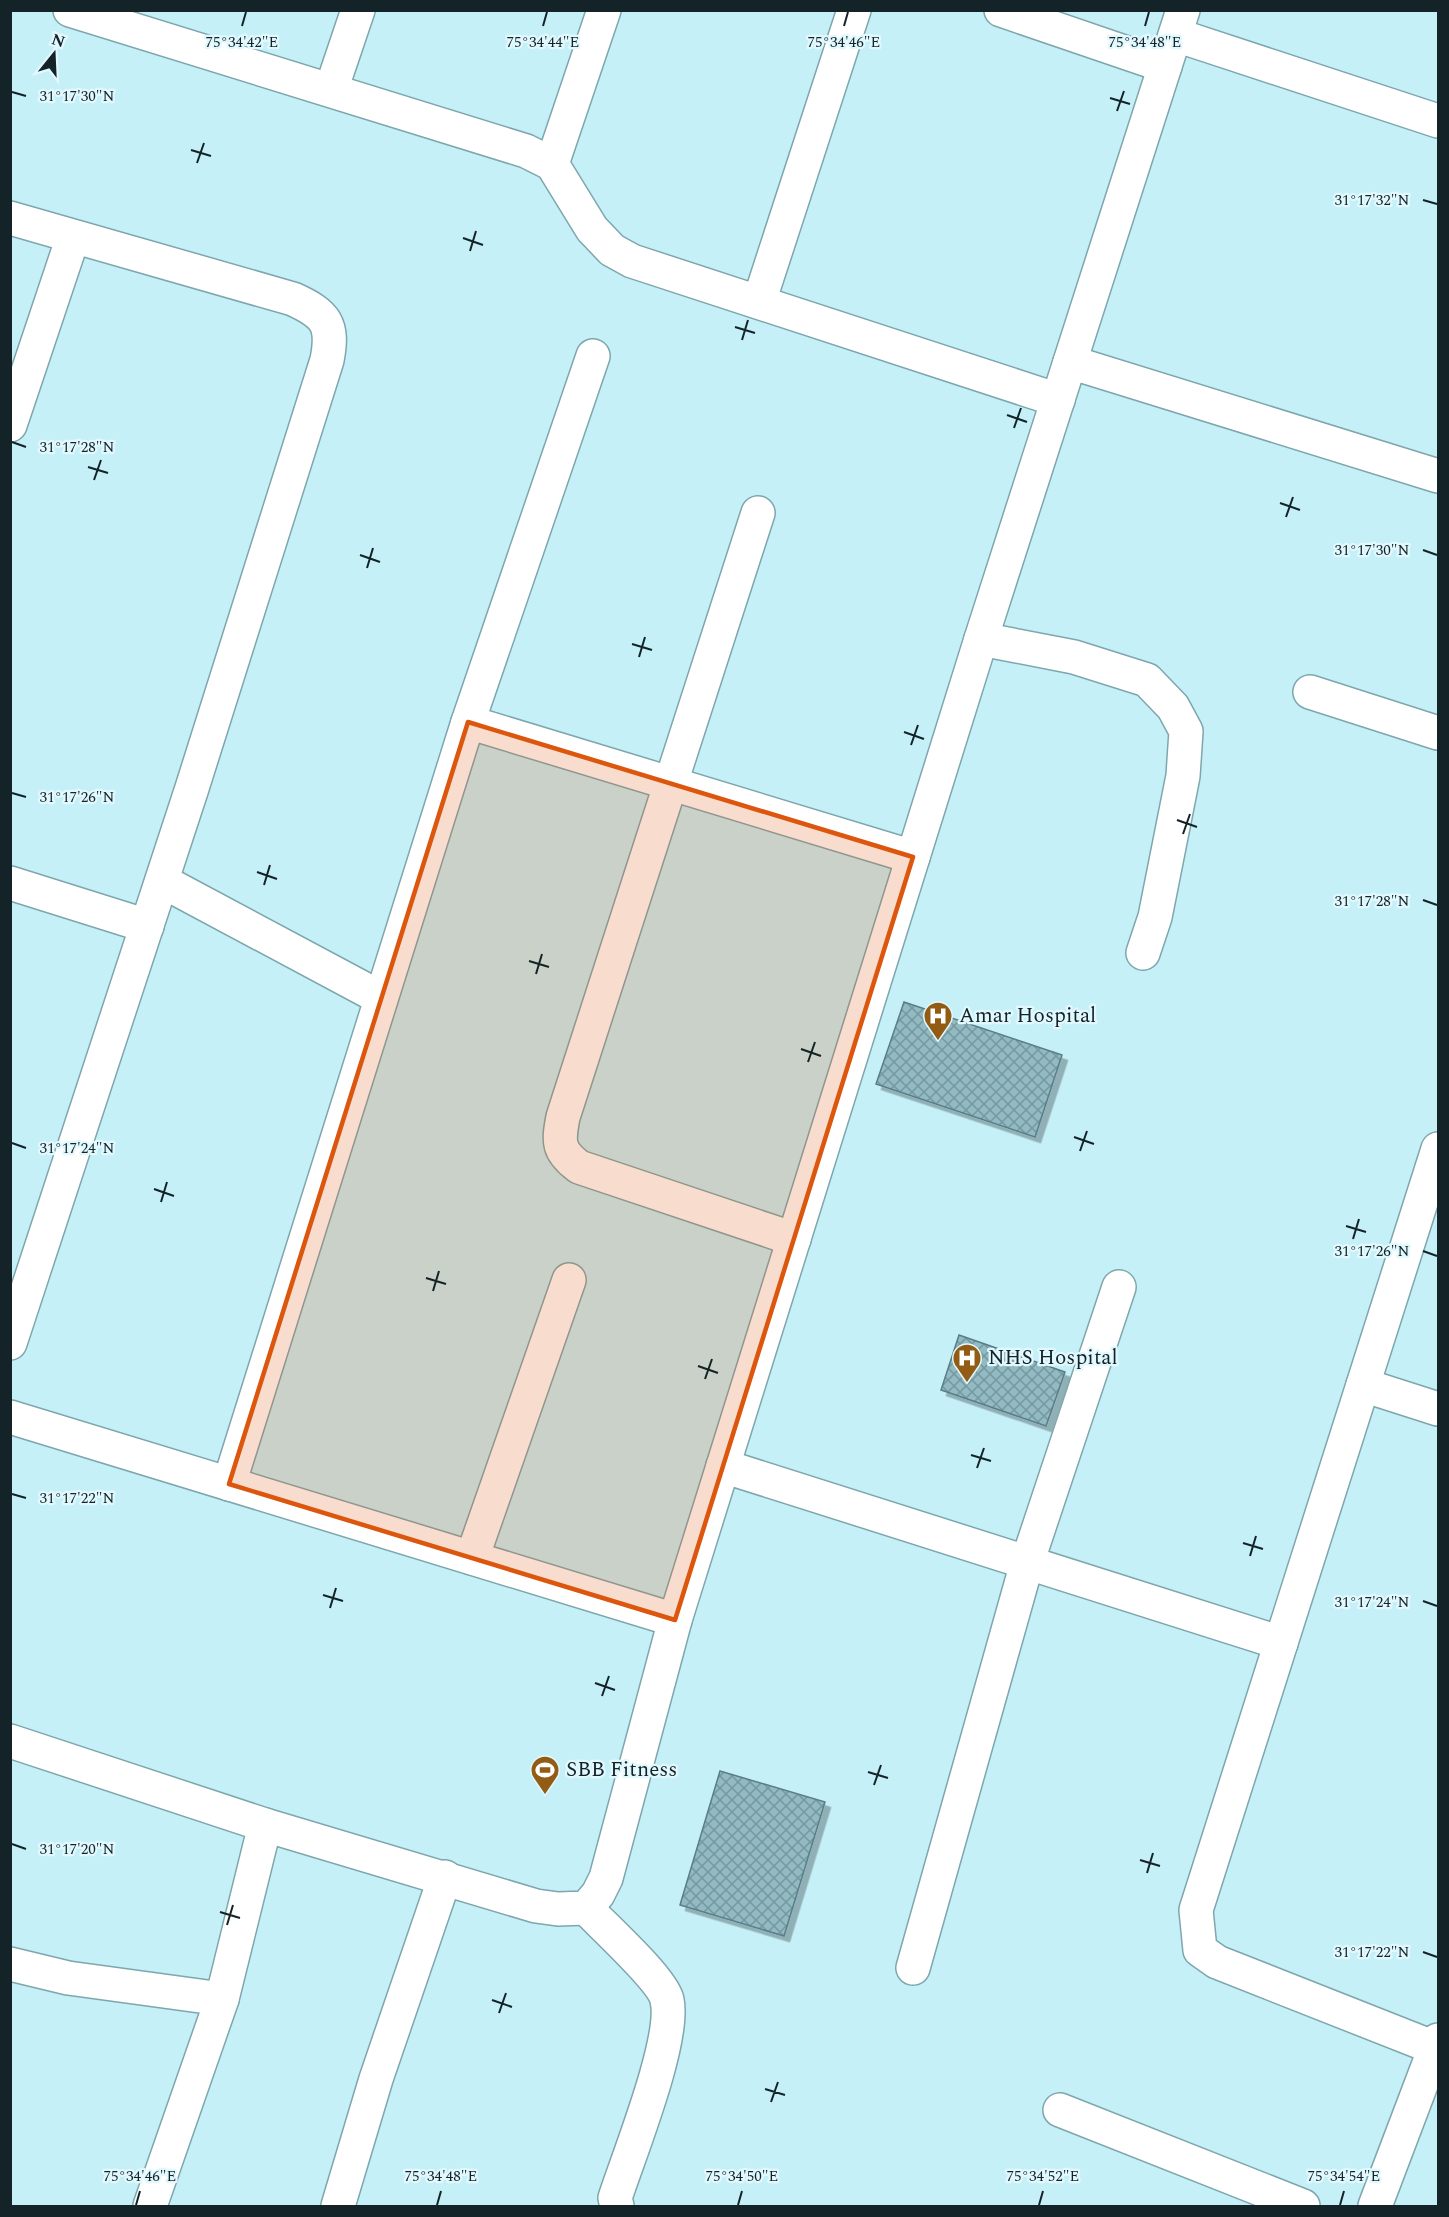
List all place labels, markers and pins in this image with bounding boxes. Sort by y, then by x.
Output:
hospital icon: Amar Hospital [922,1000,954,1042]
place label: Amar Hospital [959,1000,1096,1032]
hospital icon: NHS Hospital [951,1342,983,1384]
place label: NHS Hospital [988,1342,1118,1374]
sports icon: SBB Fitness [529,1754,561,1796]
place label: SBB Fitness [566,1754,677,1786]

